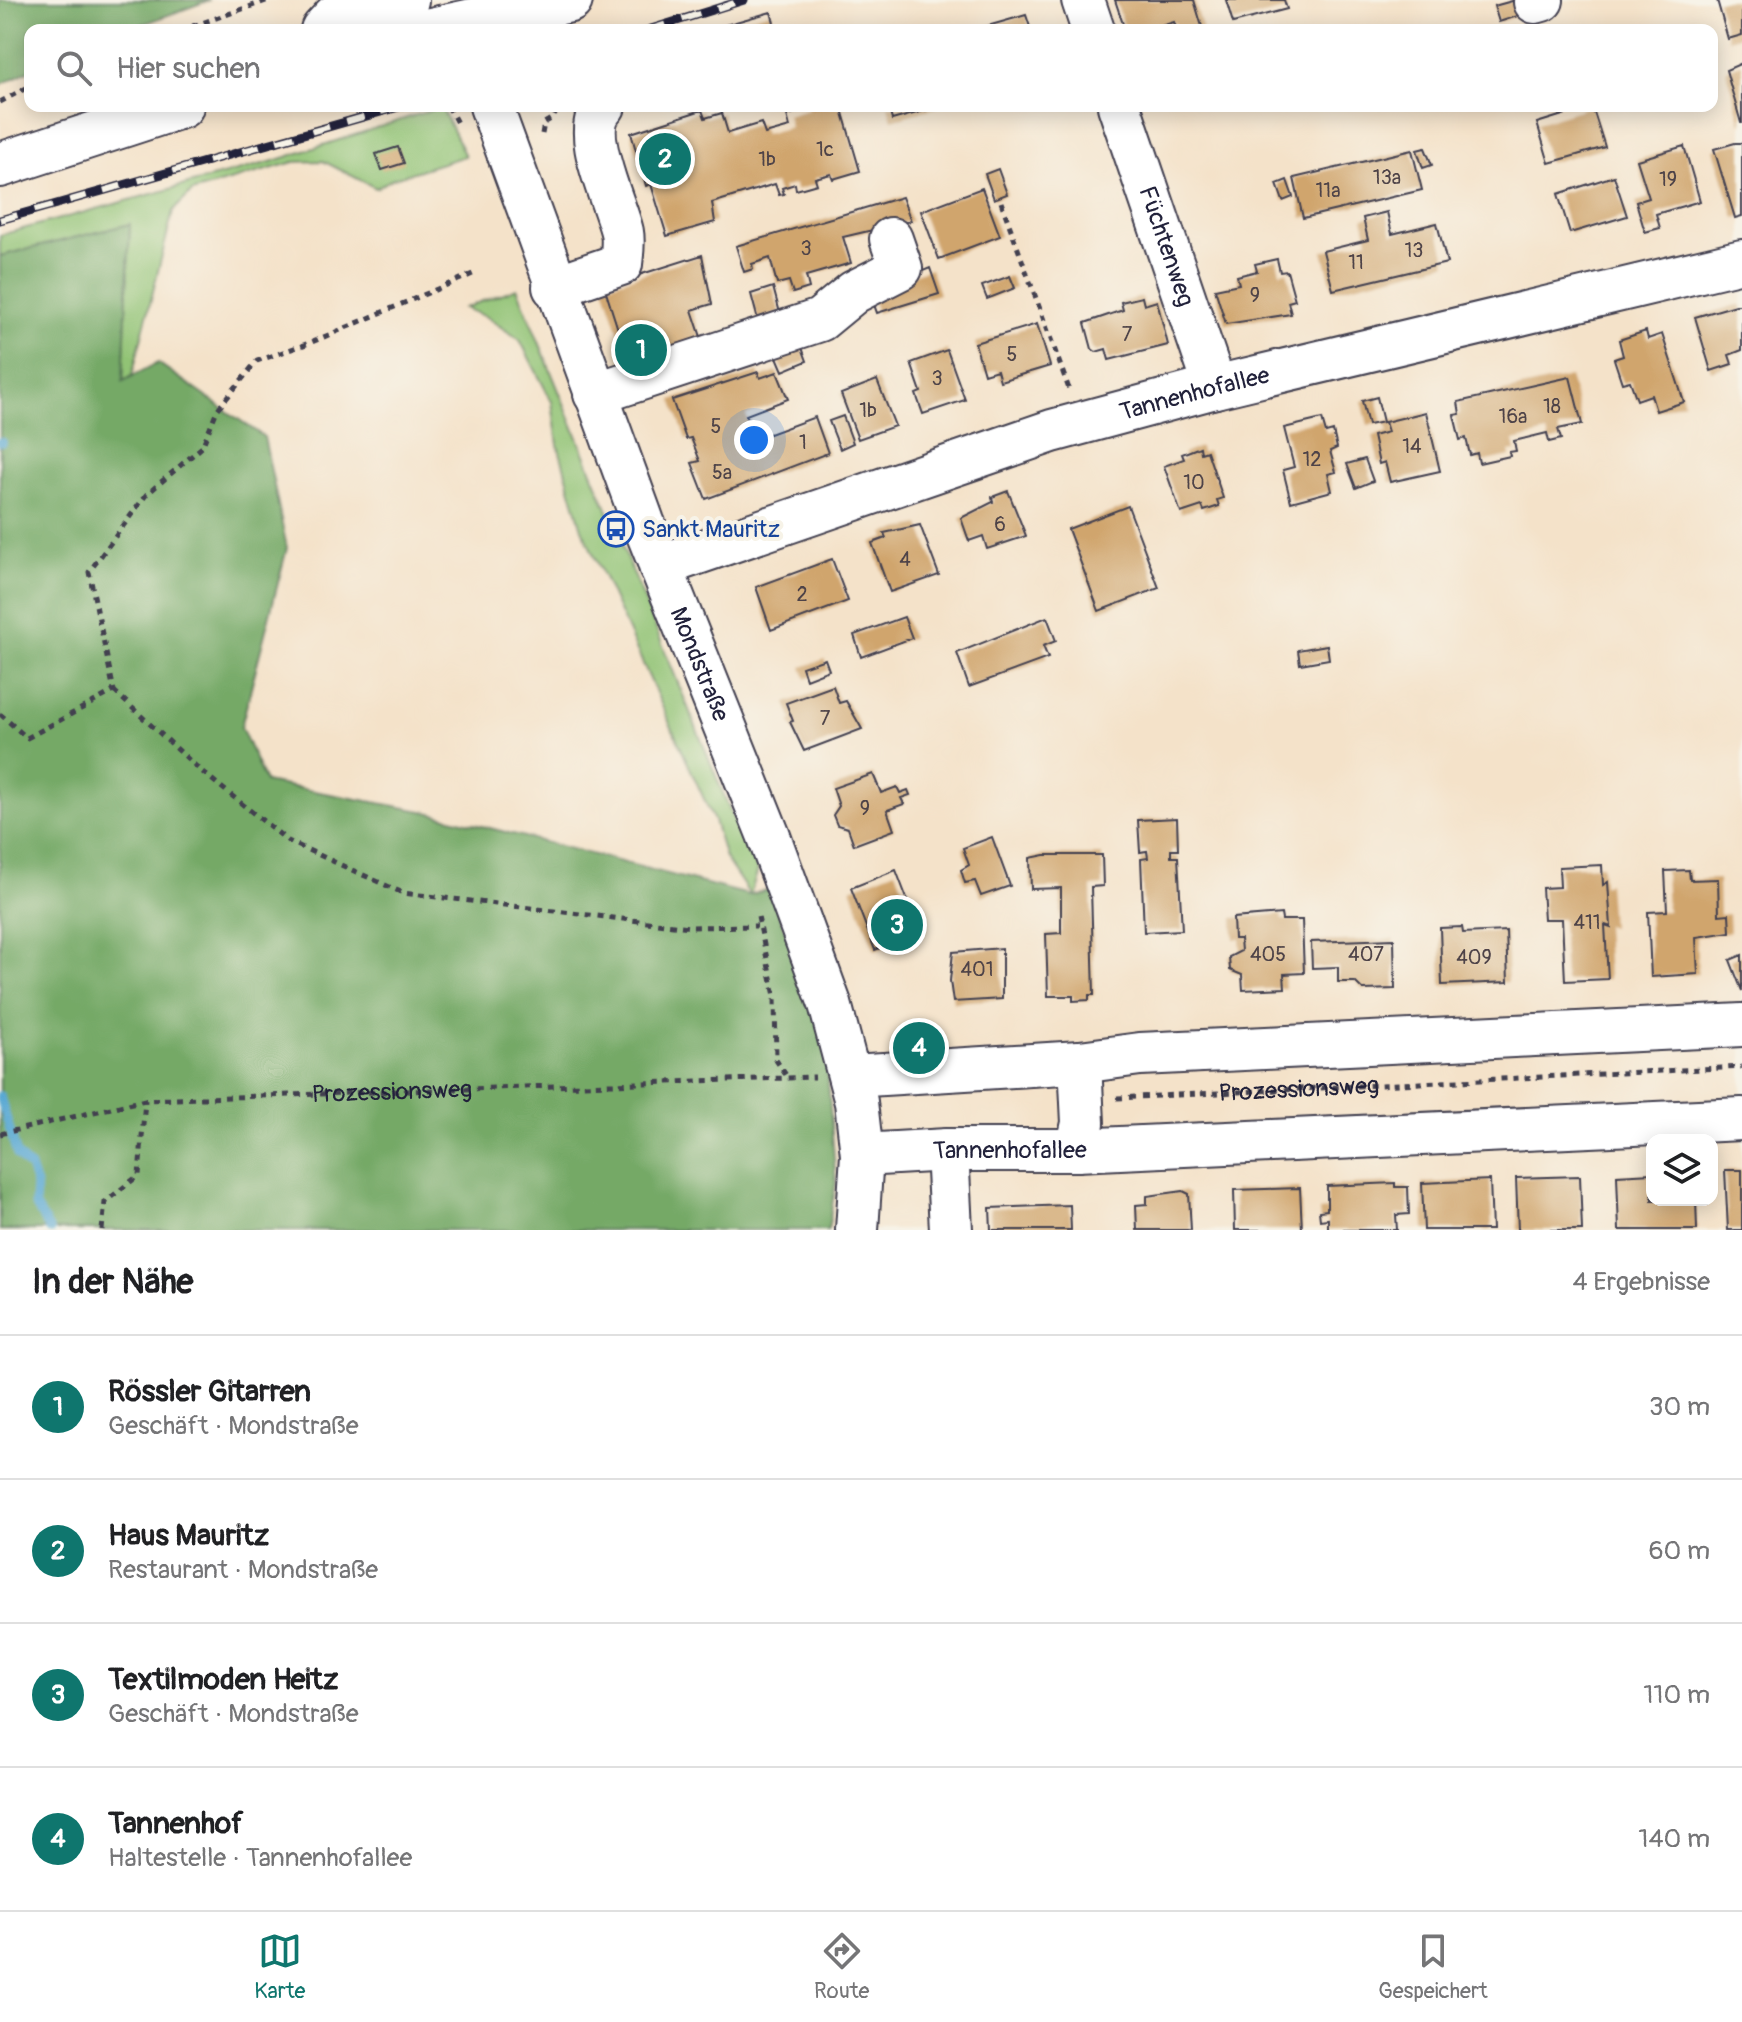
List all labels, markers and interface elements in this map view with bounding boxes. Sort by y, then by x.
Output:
search box [24,24,1718,112]
icon: search [52,46,96,90]
text: Hier suchen [116,50,261,87]
pin: 2 [639,129,691,189]
house number: 1c [816,137,834,162]
house number: 1b [758,147,776,172]
house number: 13a [1373,165,1401,190]
house number: 19 [1659,167,1677,192]
house number: 11a [1316,178,1340,203]
street label: Füchtenweg [1132,182,1200,310]
house number: 3 [800,236,812,261]
house number: 13 [1405,238,1423,263]
house number: 11 [1348,250,1364,275]
house number: 9 [1250,283,1260,308]
pin: 1 [615,320,667,380]
house number: 7 [1122,322,1133,347]
house number: 5 [1007,342,1017,367]
street label: Tannenhofallee [1116,360,1273,427]
house number: 3 [931,366,943,391]
house number: 18 [1543,394,1561,419]
house number: 1b [859,398,877,423]
house number: 16a [1499,404,1527,429]
house number: 5 [711,414,721,439]
your location [734,420,774,460]
house number: 1 [799,430,807,455]
house number: 14 [1402,434,1422,459]
house number: 12 [1303,447,1322,472]
house number: 5a [712,460,732,485]
house number: 10 [1183,470,1205,495]
bus stop icon: Sankt Mauritz [597,510,635,548]
house number: 6 [994,512,1006,537]
place label: Sankt Mauritz [642,515,780,544]
house number: 4 [899,547,911,572]
house number: 2 [796,582,808,607]
street label: Mondstraße [664,603,735,726]
house number: 7 [820,706,831,731]
house number: 9 [860,796,870,821]
pin: 3 [871,895,923,955]
house number: 411 [1573,910,1601,935]
house number: 405 [1250,942,1286,967]
house number: 407 [1348,942,1384,967]
house number: 409 [1456,945,1492,970]
house number: 401 [960,957,994,982]
pin: 4 [893,1018,945,1078]
street label: Prozessionsweg [1218,1071,1380,1108]
street label: Prozessionsweg [311,1075,473,1109]
map controls [1646,1134,1718,1206]
button: layers [1646,1134,1718,1206]
street label: Tannenhofallee [932,1136,1088,1166]
text: In der Nähe [32,1261,193,1304]
text: 4 Ergebnisse [1572,1266,1710,1298]
text: Rössler Gitarren [108,1373,311,1410]
text: 1 [53,1391,63,1423]
text: 30 m [1649,1391,1710,1423]
text: Geschäft · Mondstraße [108,1410,359,1442]
text: Haus Mauritz [108,1517,269,1554]
text: 2 [51,1535,65,1567]
text: 60 m [1648,1535,1710,1567]
text: Restaurant · Mondstraße [108,1554,378,1586]
text: Textilmoden Heitz [108,1661,338,1698]
text: 3 [51,1679,65,1711]
text: 110 m [1643,1679,1710,1711]
text: Geschäft · Mondstraße [108,1698,359,1730]
text: Tannenhof [108,1805,243,1842]
text: 4 [50,1823,66,1855]
text: 140 m [1638,1823,1710,1855]
text: Haltestelle · Tannenhofallee [108,1842,412,1874]
tab: Karte [254,1929,305,2005]
tab: Route [814,1929,869,2005]
tab: Gespeichert [1378,1929,1488,2005]

